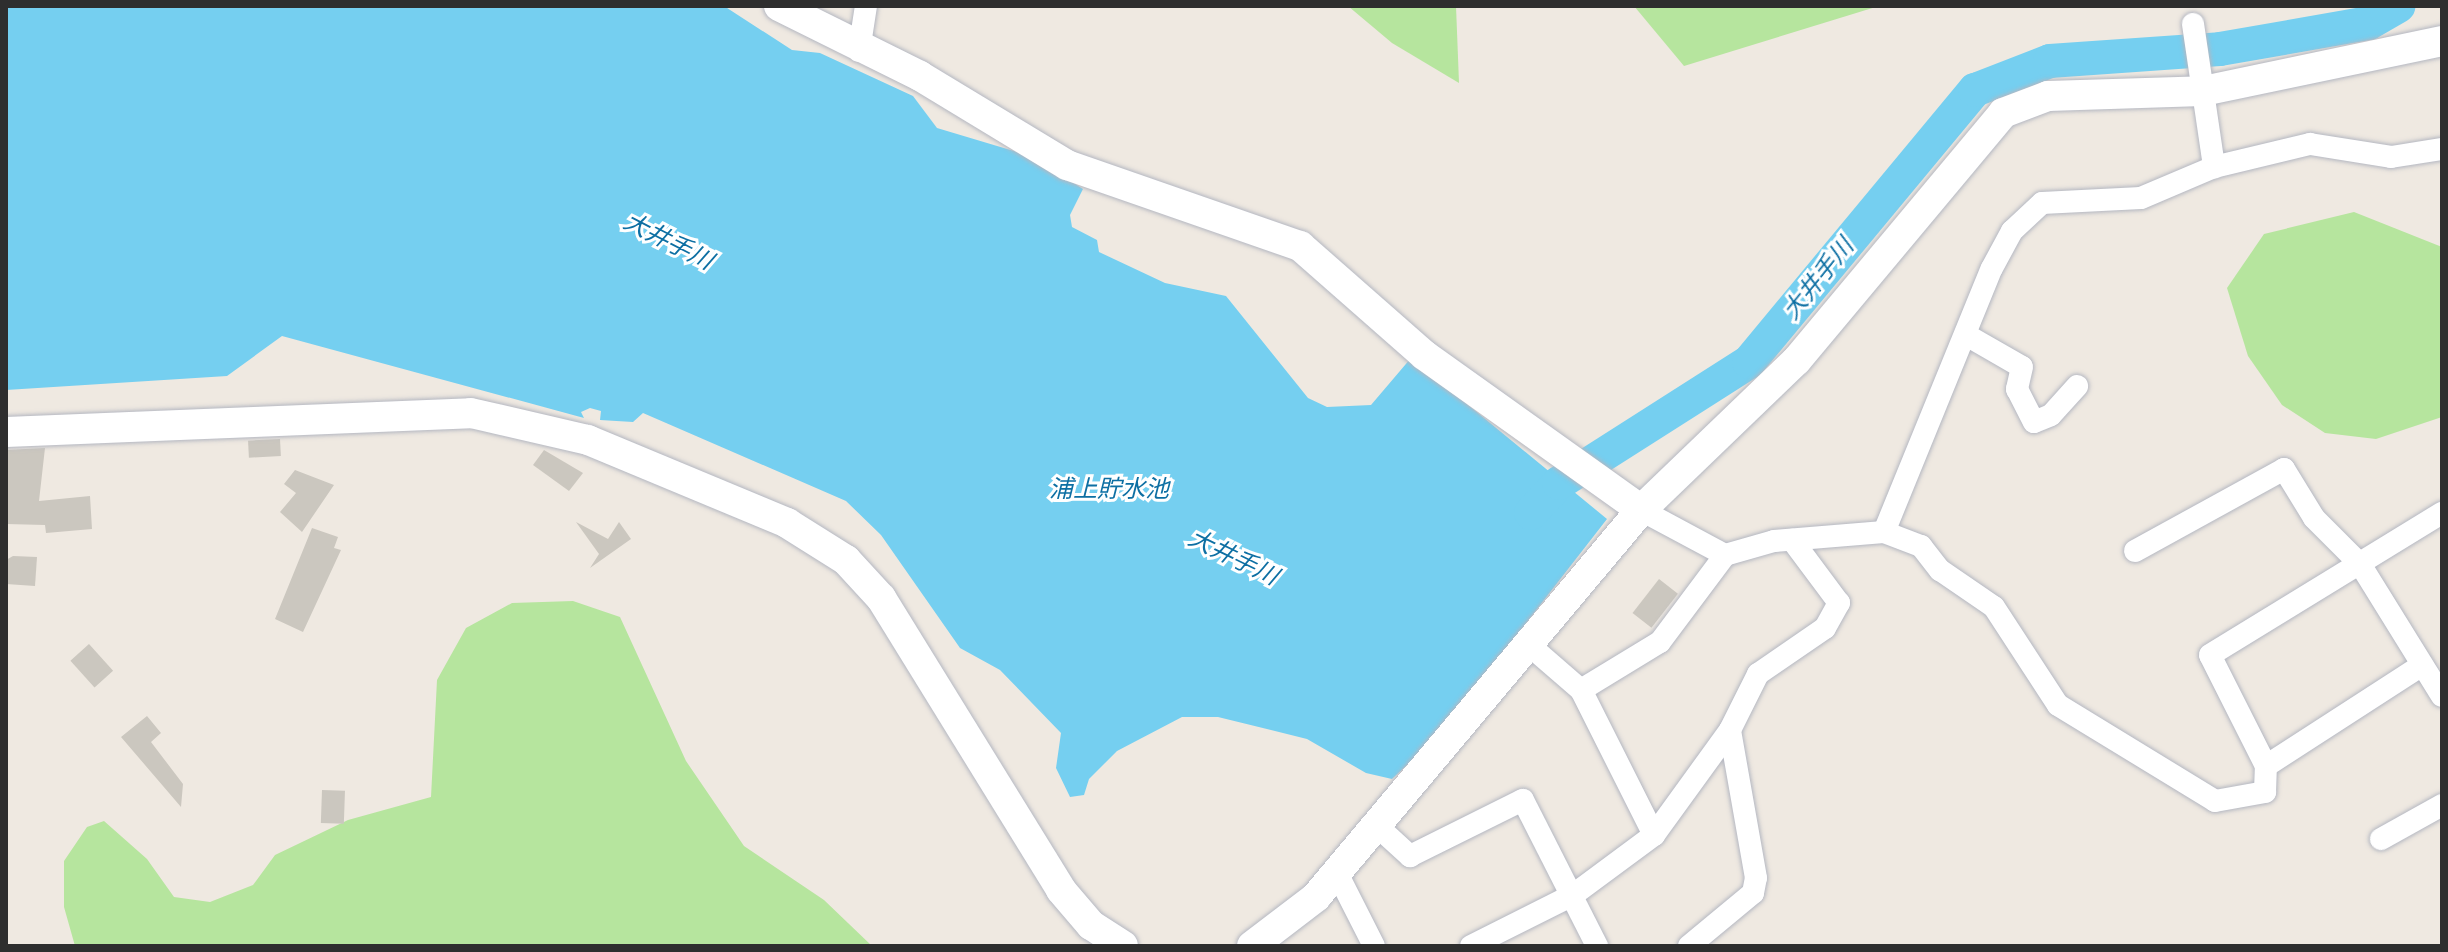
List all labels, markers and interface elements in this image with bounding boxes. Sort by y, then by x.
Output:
water label: 大井手川 [620,205,718,275]
water label: 大井手川 [1776,232,1858,324]
water label: 浦上貯水池 [1049,474,1169,502]
water label: 大井手川 [1185,522,1283,590]

